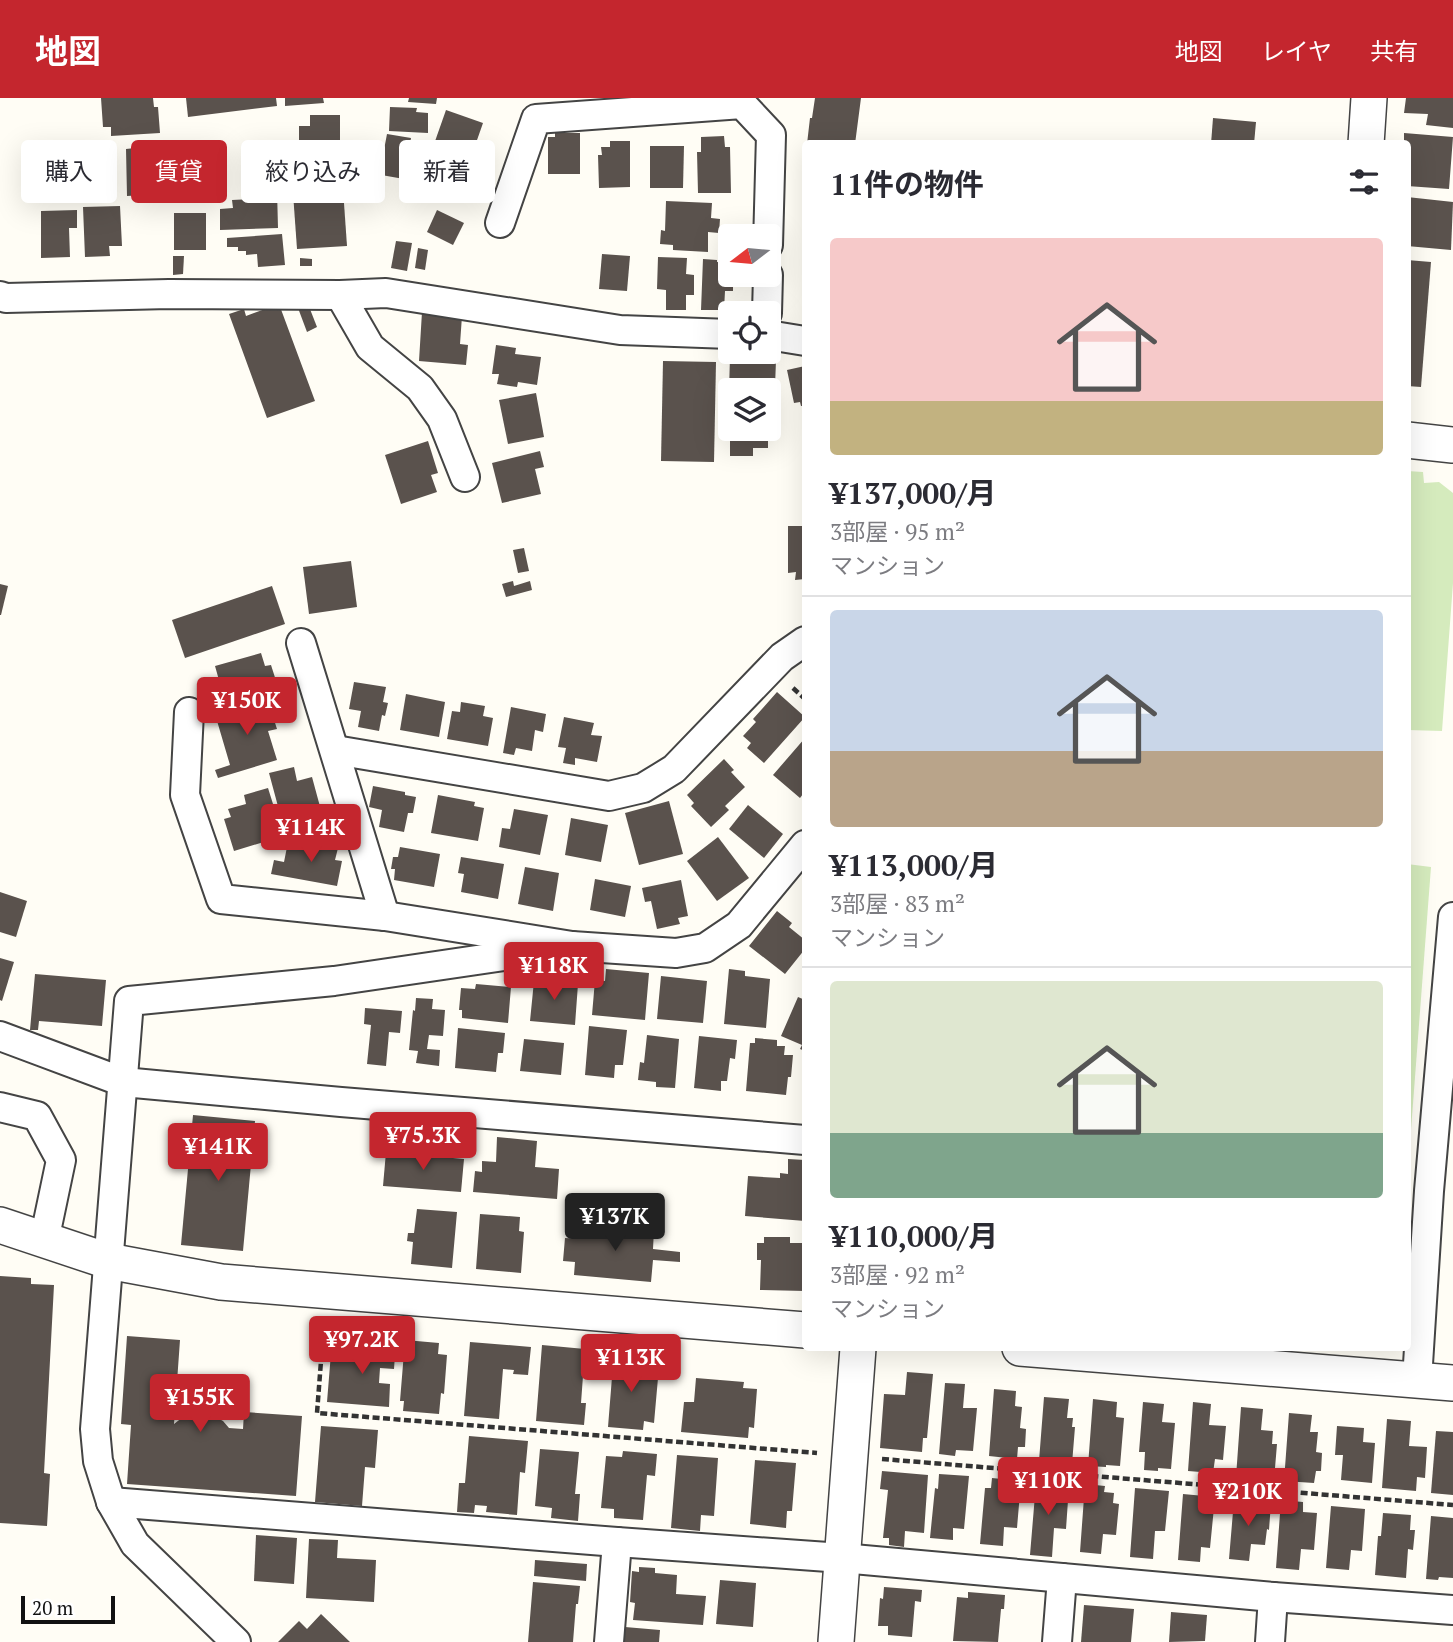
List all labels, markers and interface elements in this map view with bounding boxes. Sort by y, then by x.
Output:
text: 地図 [35,29,101,72]
text: 地図 [1175,35,1223,67]
text: レイヤ [1261,35,1332,67]
text: 共有 [1370,35,1418,67]
chip: 購入 [21,140,117,203]
chip: 賃貸 [131,140,227,203]
chip: 絞り込み [241,140,385,203]
chip: 新着 [399,140,495,203]
icon: filters [1345,163,1383,201]
text: 11件の物件 [830,164,984,204]
north arrow [718,224,780,287]
map controls [718,224,781,441]
icon: home [1044,284,1170,410]
button: locate [718,301,781,364]
button: layers [718,378,781,441]
text: ¥137,000/月 [830,473,997,513]
text: 3部屋 · 95 m² [830,516,965,547]
text: マンション [830,550,945,581]
icon: home [1044,656,1170,782]
pin: ¥150K [198,678,296,737]
text: ¥150K [213,684,281,715]
pin: ¥114K [262,804,360,864]
text: ¥114K [277,811,345,842]
text: ¥113,000/月 [830,845,998,885]
text: 3部屋 · 83 m² [830,888,965,919]
text: マンション [830,922,945,953]
pin: ¥118K [505,942,603,1002]
text: ¥118K [520,949,588,980]
icon: home [1044,1027,1170,1153]
pin: ¥75.3K [366,1112,480,1172]
text: ¥75.3K [385,1119,461,1150]
pin: ¥141K [169,1124,267,1183]
text: ¥141K [184,1130,252,1161]
pin: ¥137K [566,1194,664,1253]
text: ¥137K [581,1200,649,1231]
text: ¥110,000/月 [830,1216,998,1256]
text: 3部屋 · 92 m² [830,1259,965,1290]
text: マンション [830,1293,945,1324]
pin: ¥97.2K [305,1316,419,1376]
text: ¥97.2K [325,1323,399,1354]
pin: ¥113K [582,1334,680,1394]
text: ¥113K [597,1341,665,1372]
pin: ¥155K [151,1374,249,1434]
text: ¥155K [166,1381,234,1412]
pin: ¥110K [999,1458,1097,1517]
text: ¥110K [1014,1464,1082,1495]
pin: ¥210K [1199,1468,1297,1528]
text: ¥210K [1214,1475,1282,1506]
scale bar [21,1593,116,1625]
text: 20 m [32,1595,73,1620]

